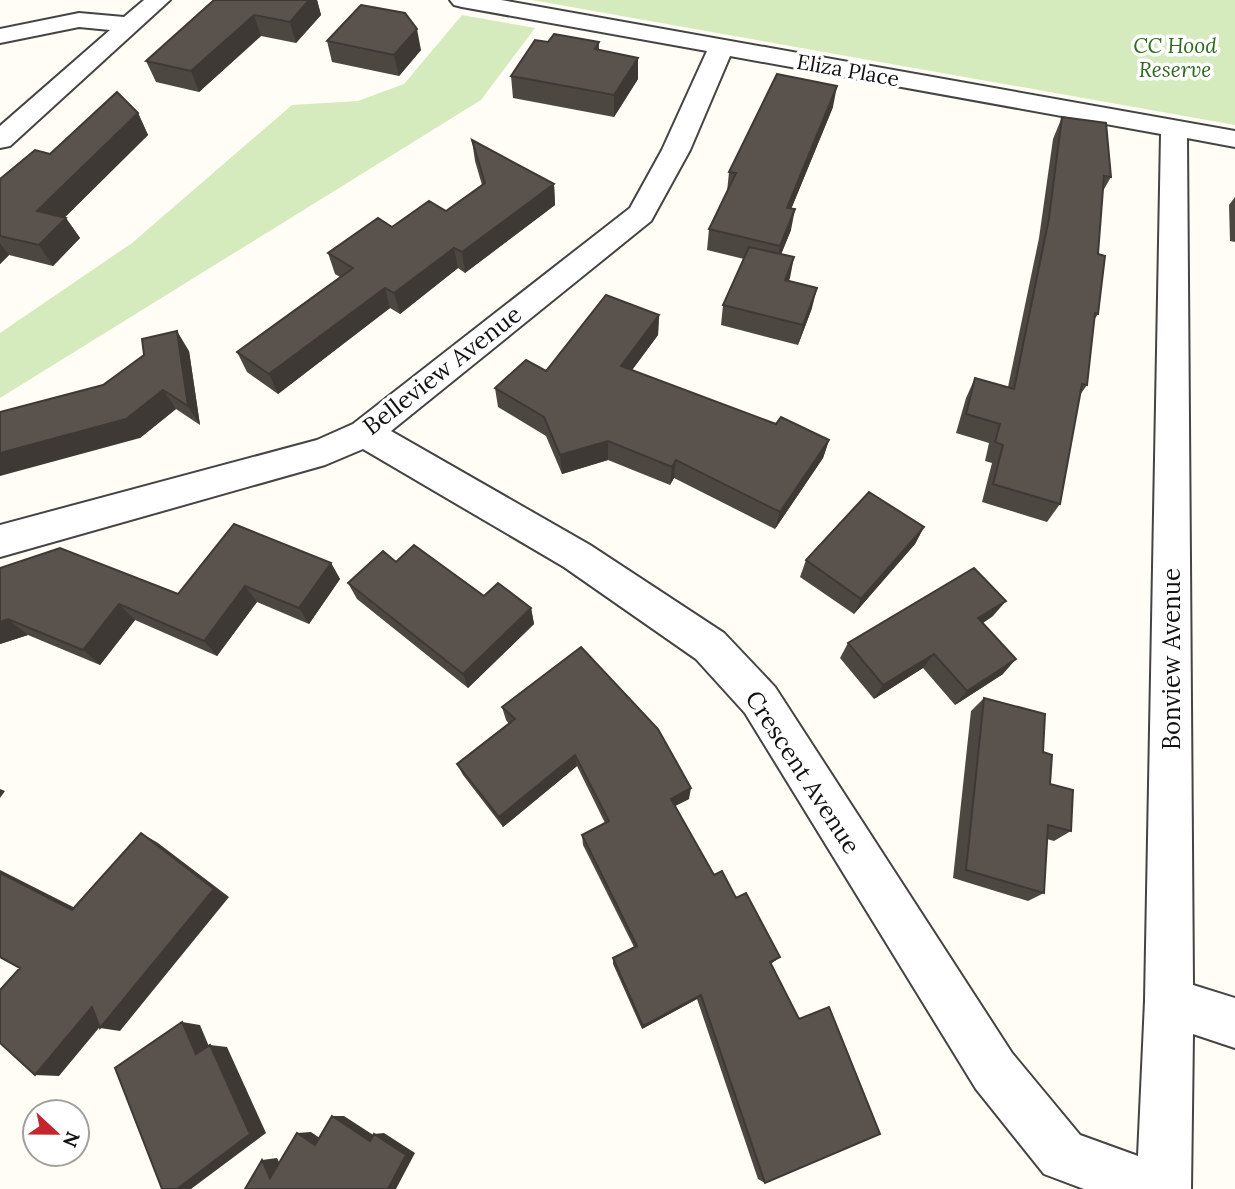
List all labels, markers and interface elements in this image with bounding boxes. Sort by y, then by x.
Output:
park label: CC Hood Reserve [1133,32,1217,83]
street label: Eliza Place [795,48,901,92]
street label: Belleview Avenue [357,298,527,442]
street label: Bonview Avenue [1156,568,1187,750]
street label: Crescent Avenue [739,685,867,859]
north arrow [21,1098,91,1168]
text: N [58,1128,86,1151]

